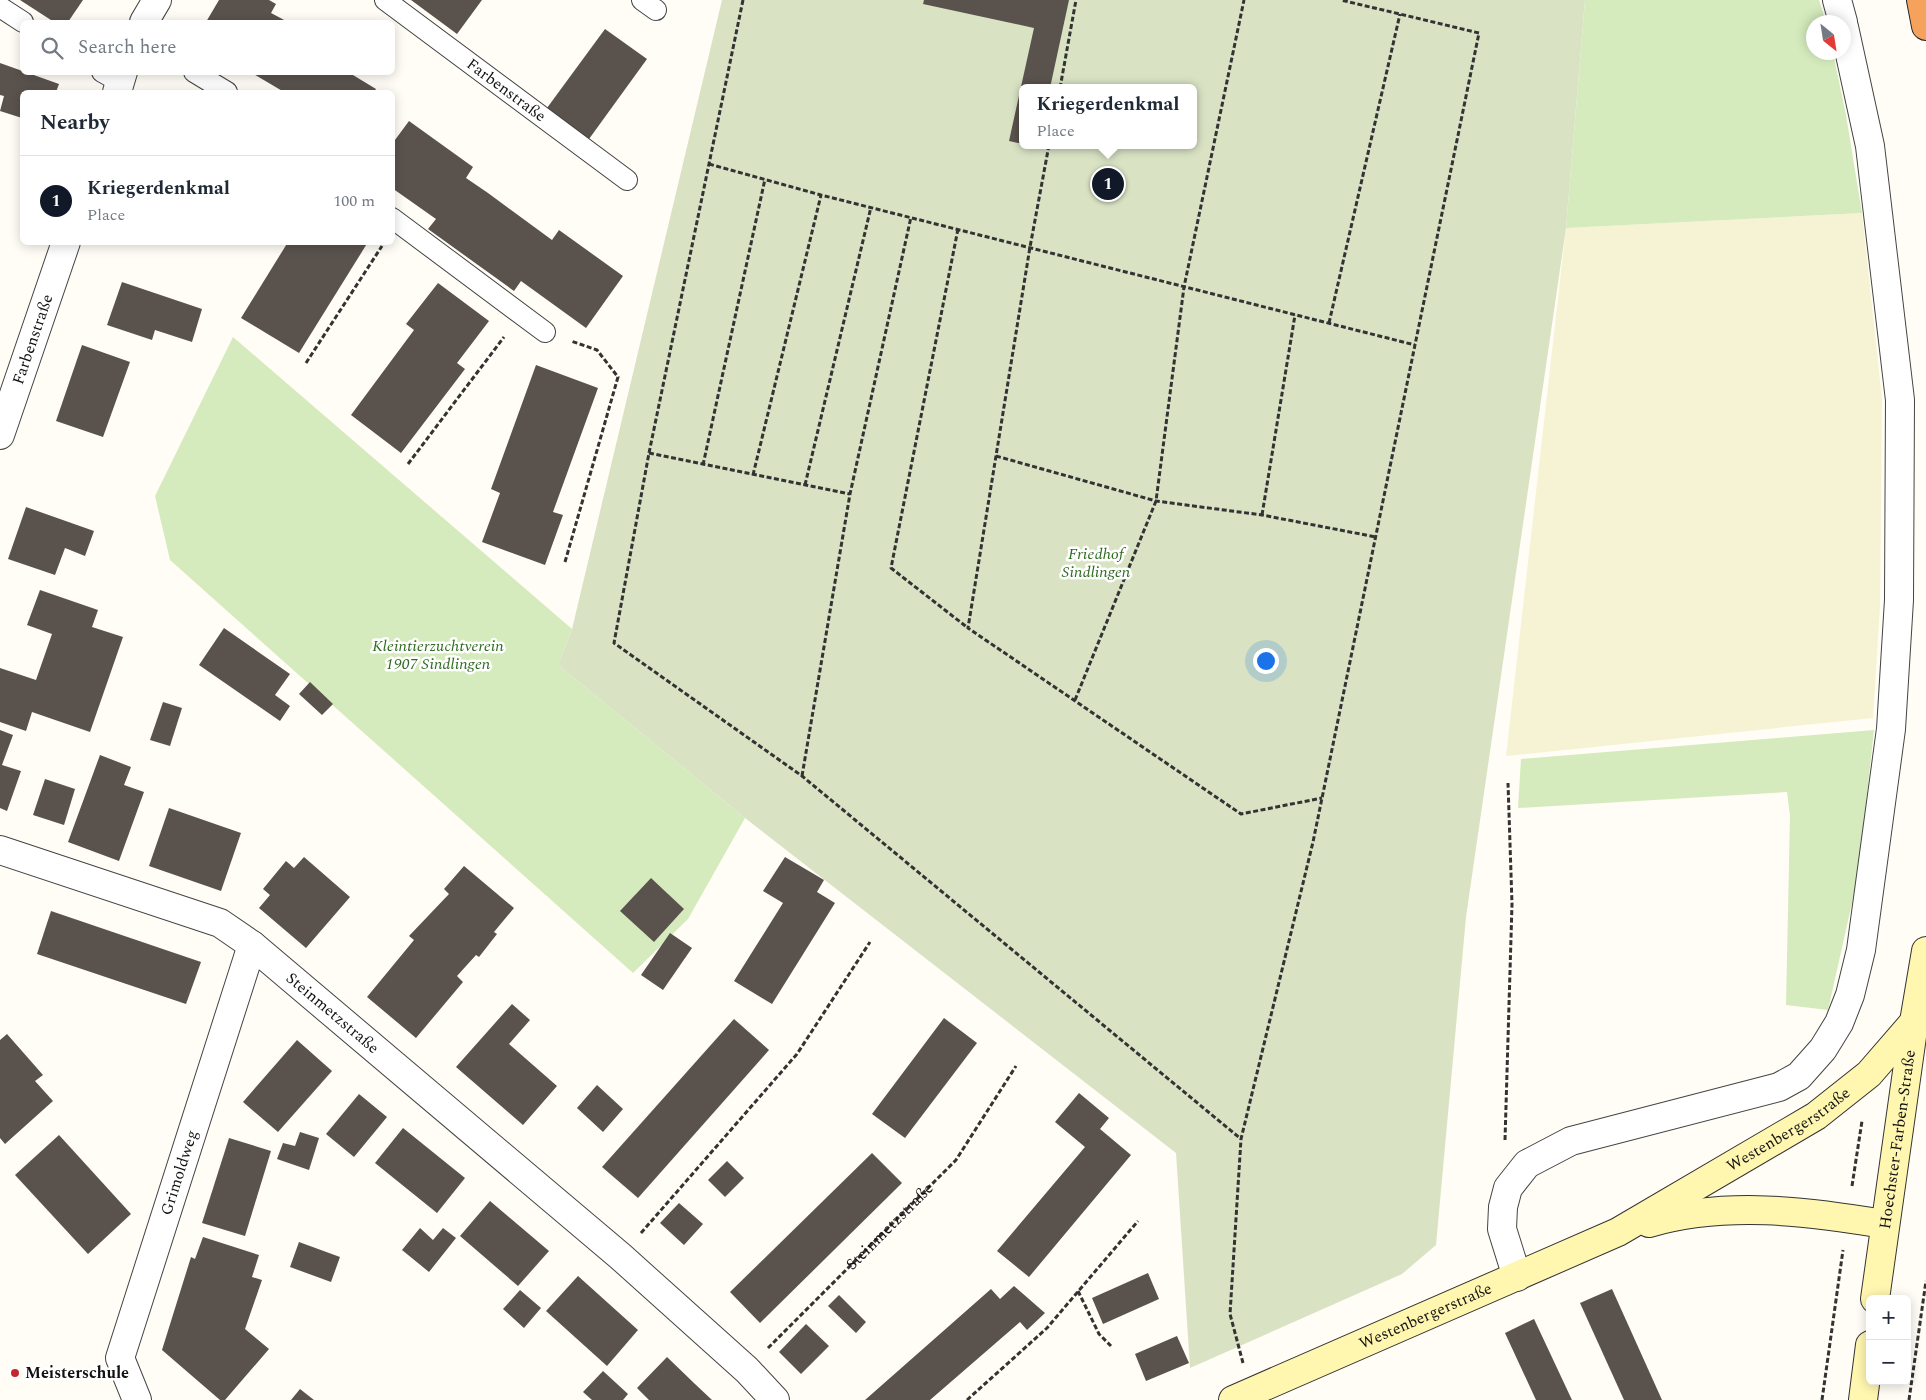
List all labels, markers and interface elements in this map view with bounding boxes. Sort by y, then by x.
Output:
north arrow [1806,15,1851,60]
search box [20,20,395,75]
text: Search here [78,33,177,62]
icon: search [38,34,66,62]
street label: Farbenstraße [461,52,551,128]
popup [1019,84,1197,149]
text: Kriegerdenkmal [1037,90,1179,119]
text: Nearby [40,107,110,139]
text: Place [1037,119,1075,143]
pin: 1 [1092,165,1124,203]
text: Kriegerdenkmal [87,174,230,203]
text: 1 [52,189,60,213]
text: 100 m [333,189,375,213]
text: Place [87,203,125,227]
street label: Farbenstraße [6,291,59,388]
park label: Friedhof Sindlingen [1062,542,1131,584]
park label: Kleintierzuchtverein 1907 Sindlingen [372,634,504,676]
your location [1253,648,1279,674]
street label: Steinmetzstraße [281,967,384,1060]
street label: Hoechster-Farben-Straße [1873,1048,1922,1231]
street label: Westenbergerstraße [1722,1081,1855,1178]
street label: Grimoldweg [154,1127,204,1218]
street label: Steinmetzstraße [840,1177,939,1276]
street label: Westenbergerstraße [1355,1276,1496,1356]
map controls [1866,1295,1911,1385]
button: + [1866,1295,1911,1340]
button: − [1866,1340,1911,1385]
place label: Meisterschule [25,1361,129,1385]
marker: Meisterschule [9,1367,21,1379]

